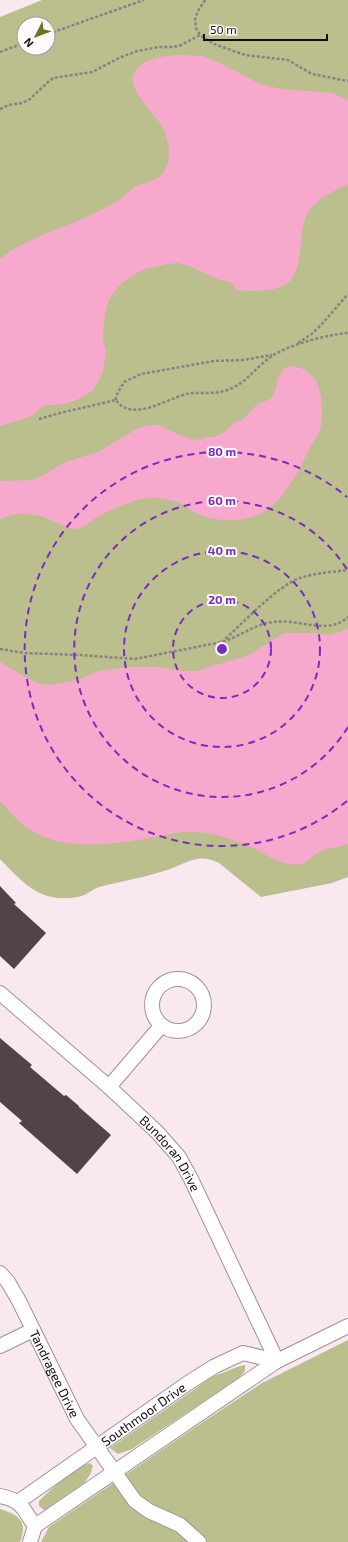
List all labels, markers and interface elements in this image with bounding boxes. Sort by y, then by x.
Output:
north arrow [16,16,56,56]
scale bar [204,16,327,42]
text: 50 m [210,22,237,36]
text: N [21,36,36,50]
text: 80 m [208,444,236,458]
text: 60 m [208,493,236,507]
text: 40 m [208,543,236,557]
text: 20 m [208,592,236,606]
centre of rings [215,642,229,656]
street label: Bundoran Drive [137,1112,204,1194]
street label: Tandragee Drive [26,1327,83,1420]
street label: Southmoor Drive [98,1379,189,1449]

